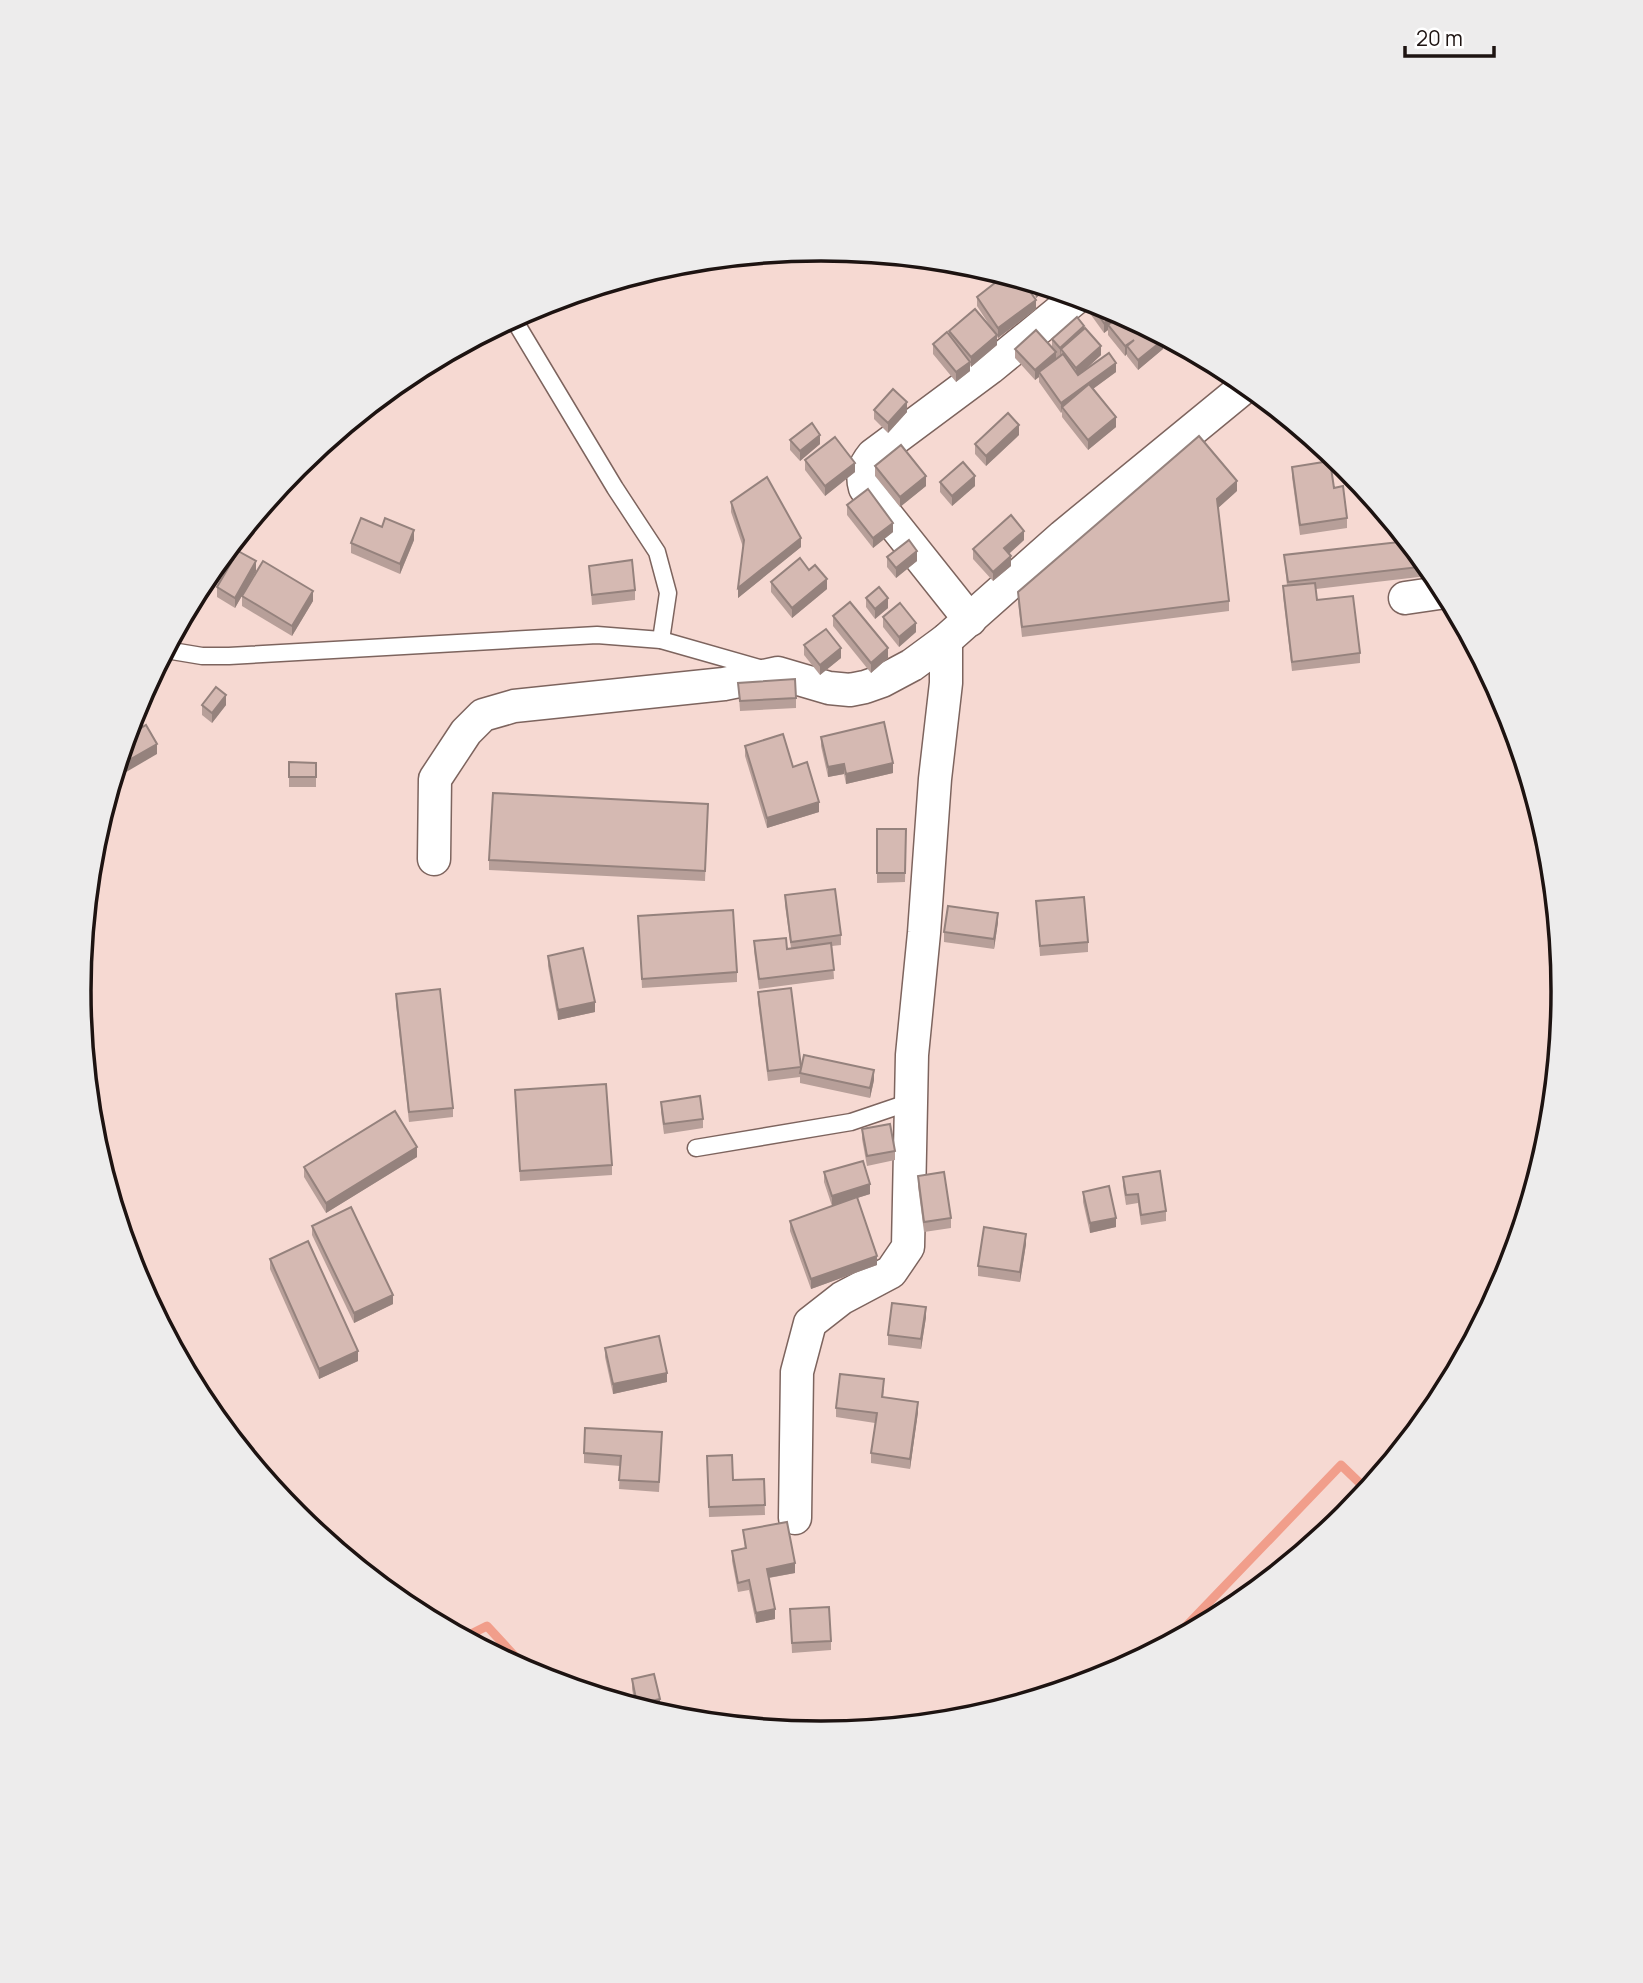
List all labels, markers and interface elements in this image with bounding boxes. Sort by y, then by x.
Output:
scale bar [1405,14,1494,58]
text: 20 m [1416,24,1463,52]

